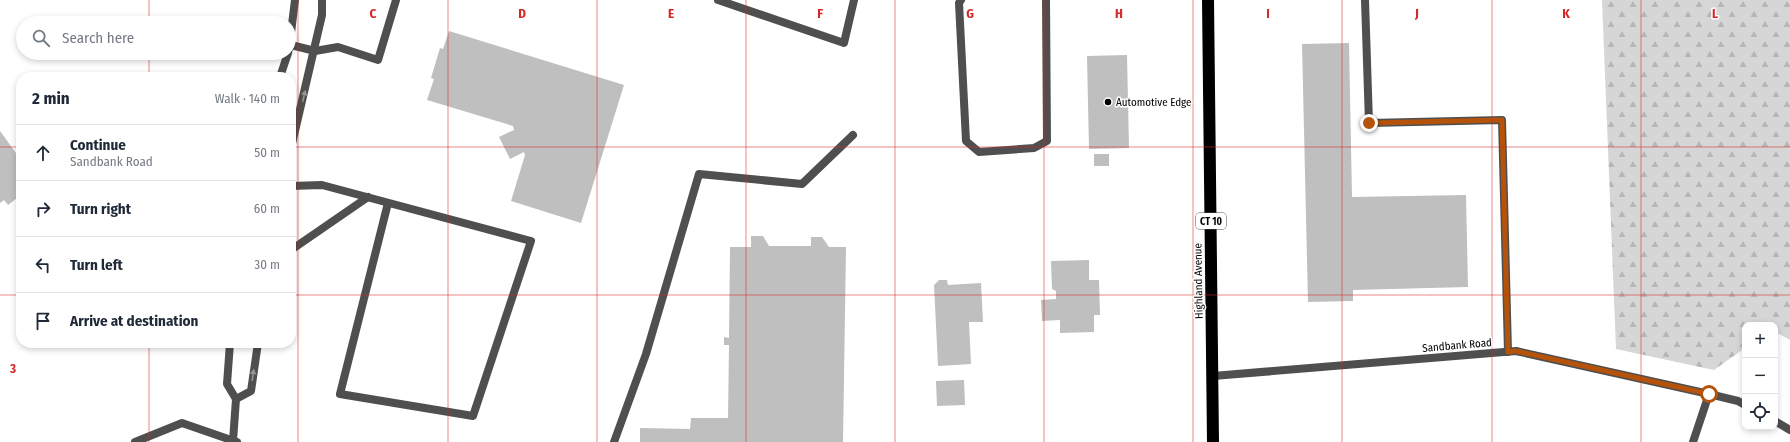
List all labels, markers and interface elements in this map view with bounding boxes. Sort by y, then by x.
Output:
text: C [370,6,377,21]
text: D [518,6,526,21]
text: E [668,6,674,21]
text: F [817,6,823,21]
text: G [966,6,974,21]
text: H [1115,6,1123,21]
text: I [1266,6,1270,21]
text: J [1414,6,1419,21]
text: K [1562,6,1570,21]
text: L [1712,6,1718,21]
search box [16,16,296,60]
icon: search [30,27,52,49]
text: Search here [62,29,134,47]
text: 2 min [32,88,70,109]
one-way arrow [302,90,308,102]
text: Walk · 140 m [215,91,280,106]
place label: Automotive Edge [1116,96,1192,109]
marker: Automotive Edge [1103,97,1113,107]
route end [1360,114,1378,132]
text: Continue [70,136,126,154]
icon: ahead [32,142,54,164]
text: 50 m [254,145,280,160]
text: Sandbank Road [70,154,153,169]
icon: right [32,198,54,220]
text: Turn right [70,200,131,218]
text: 60 m [254,201,280,216]
road number: CT 10 [1196,213,1226,229]
street label: Highland Avenue [1191,243,1206,319]
icon: left [32,254,54,276]
text: Turn left [70,256,123,274]
text: 30 m [254,257,280,272]
icon: arrive [32,310,54,332]
text: Arrive at destination [70,312,198,330]
map controls [1742,322,1778,430]
button: + [1742,322,1778,358]
street label: Sandbank Road [1422,336,1492,355]
button: − [1742,358,1778,394]
text: 3 [9,361,16,376]
one-way arrow [250,369,256,381]
route start [1700,385,1718,403]
button: locate [1742,394,1778,430]

